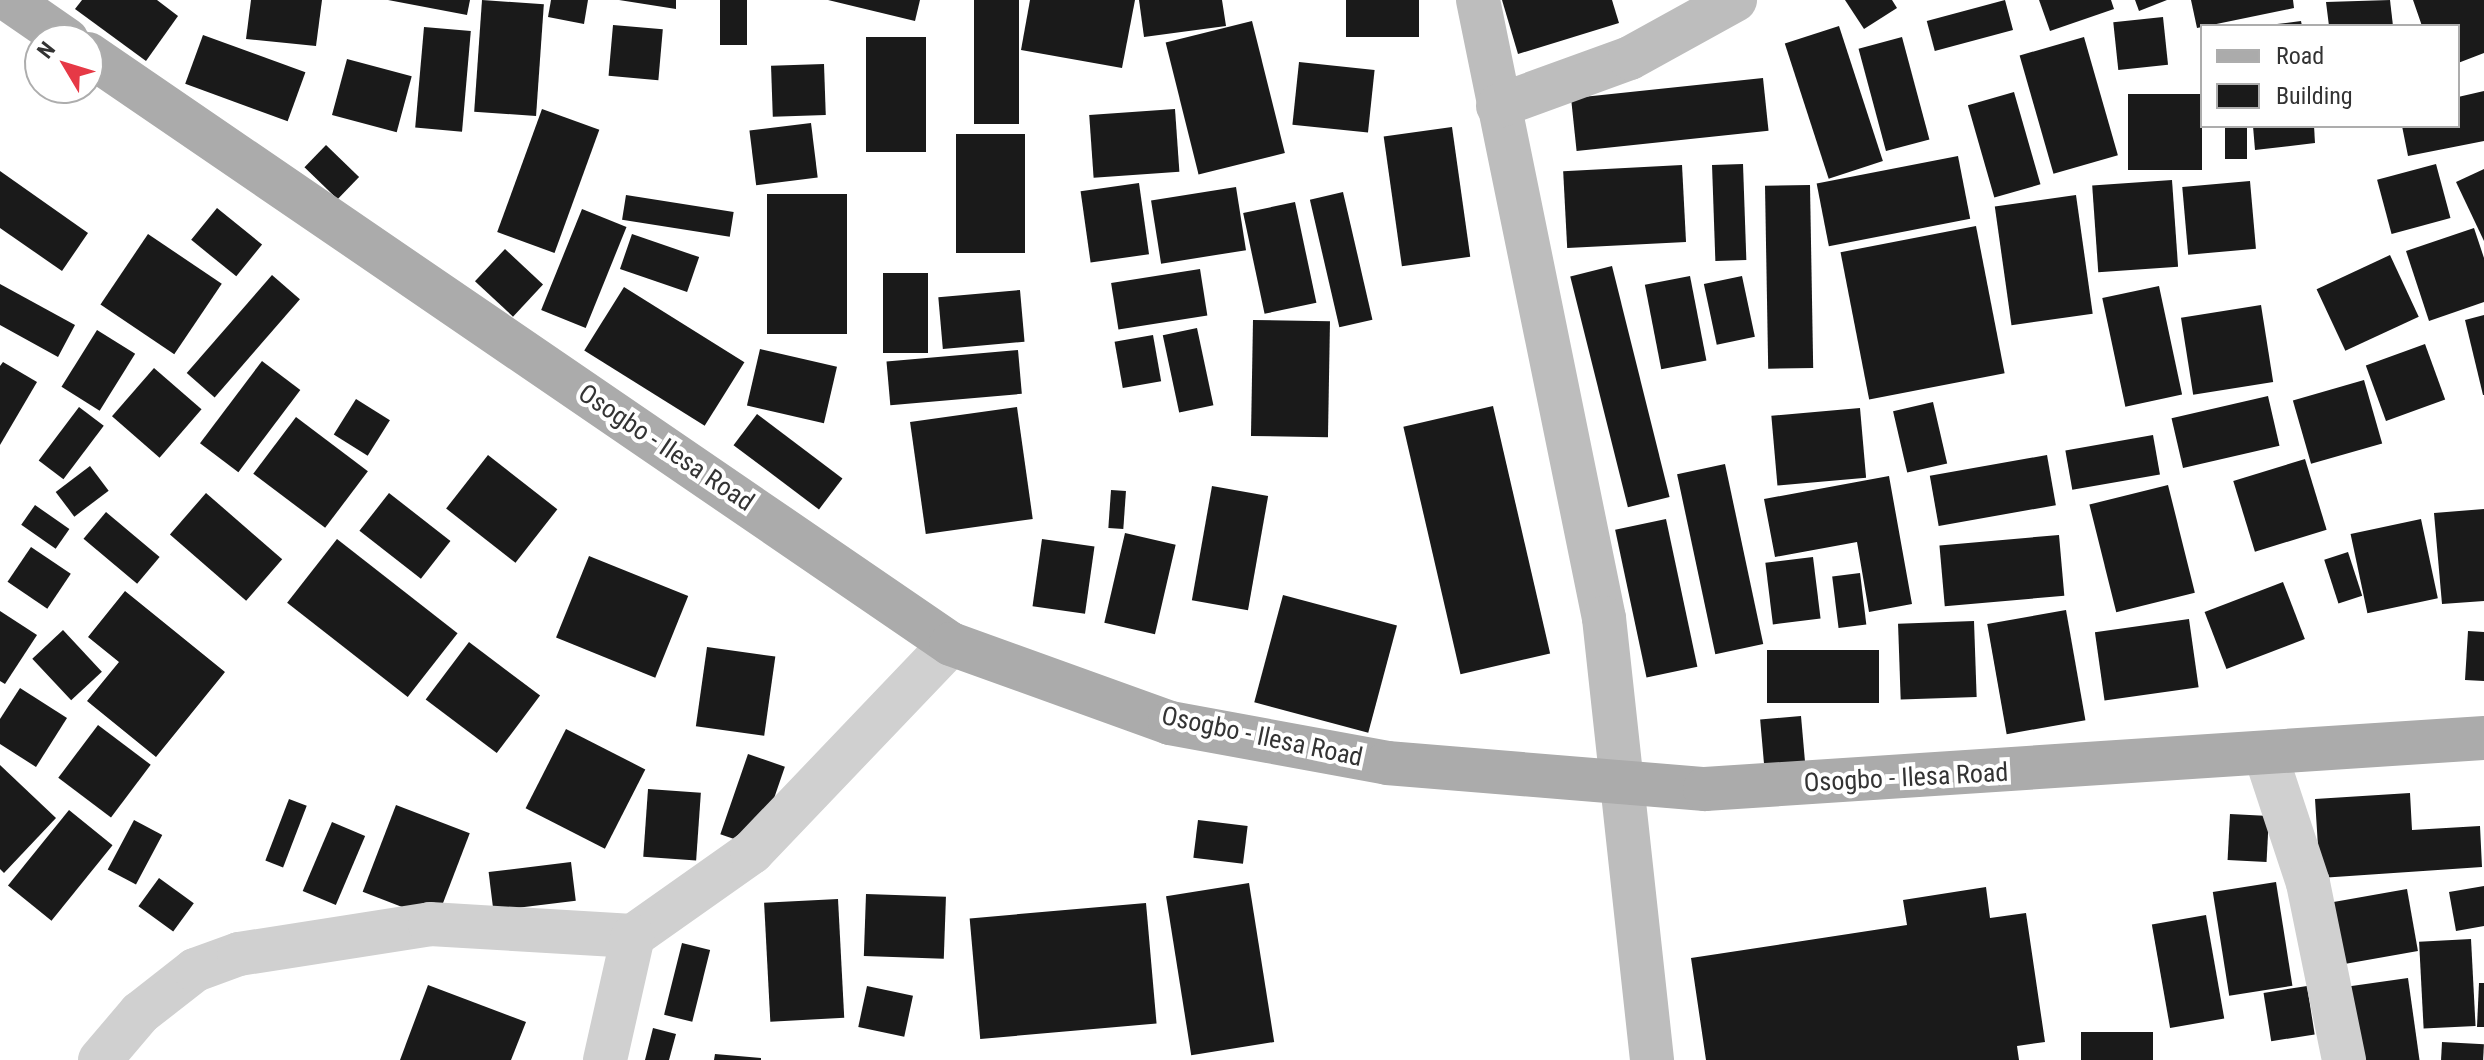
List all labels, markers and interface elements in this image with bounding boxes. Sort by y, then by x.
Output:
north arrow [24,24,104,104]
legend [2200,24,2460,128]
text: N [32,37,60,63]
text: Road [2276,42,2324,70]
text: Building [2276,82,2353,110]
street label: Osogbo - Ilesa Road [572,378,760,518]
street label: Osogbo - Ilesa Road [1159,700,1365,774]
street label: Osogbo - Ilesa Road [1803,757,2009,799]

